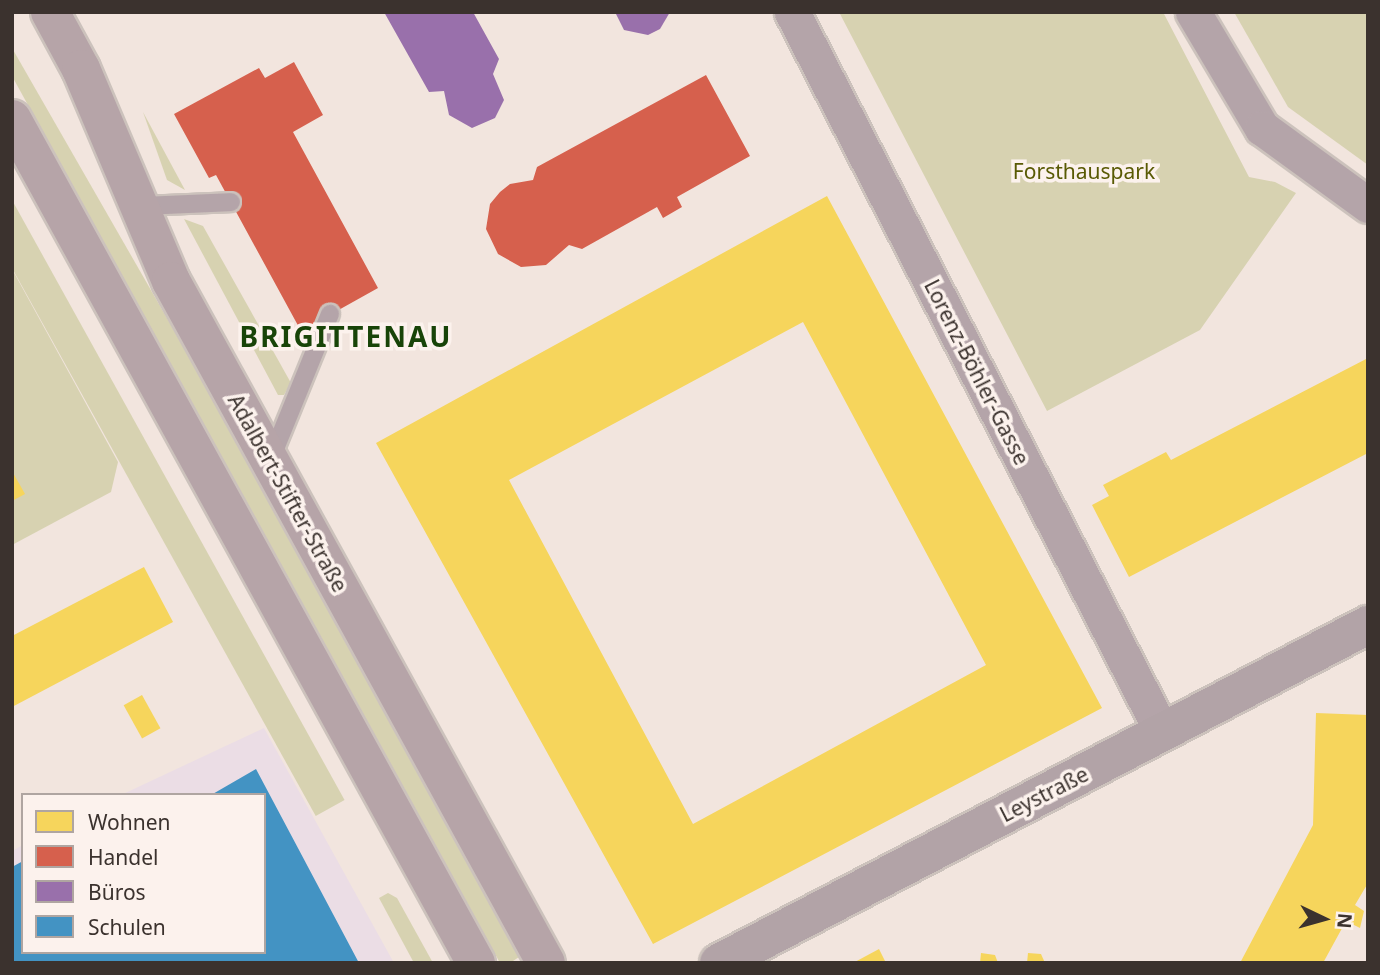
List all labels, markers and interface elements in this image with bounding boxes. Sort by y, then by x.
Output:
park label: Forsthauspark [1013,158,1155,184]
street label: Lorenz-Böhler-Gasse [919,275,1035,469]
district label: BRIGITTENAU [241,319,451,353]
street label: Adalbert-Stifter-Straße [223,390,353,596]
street label: Leystraße [996,761,1092,827]
legend [21,793,266,954]
text: Wohnen [88,808,171,836]
text: Handel [88,843,159,871]
text: Büros [88,878,146,906]
north arrow [1289,884,1359,954]
text: N [1331,912,1359,930]
text: Schulen [88,913,166,941]

